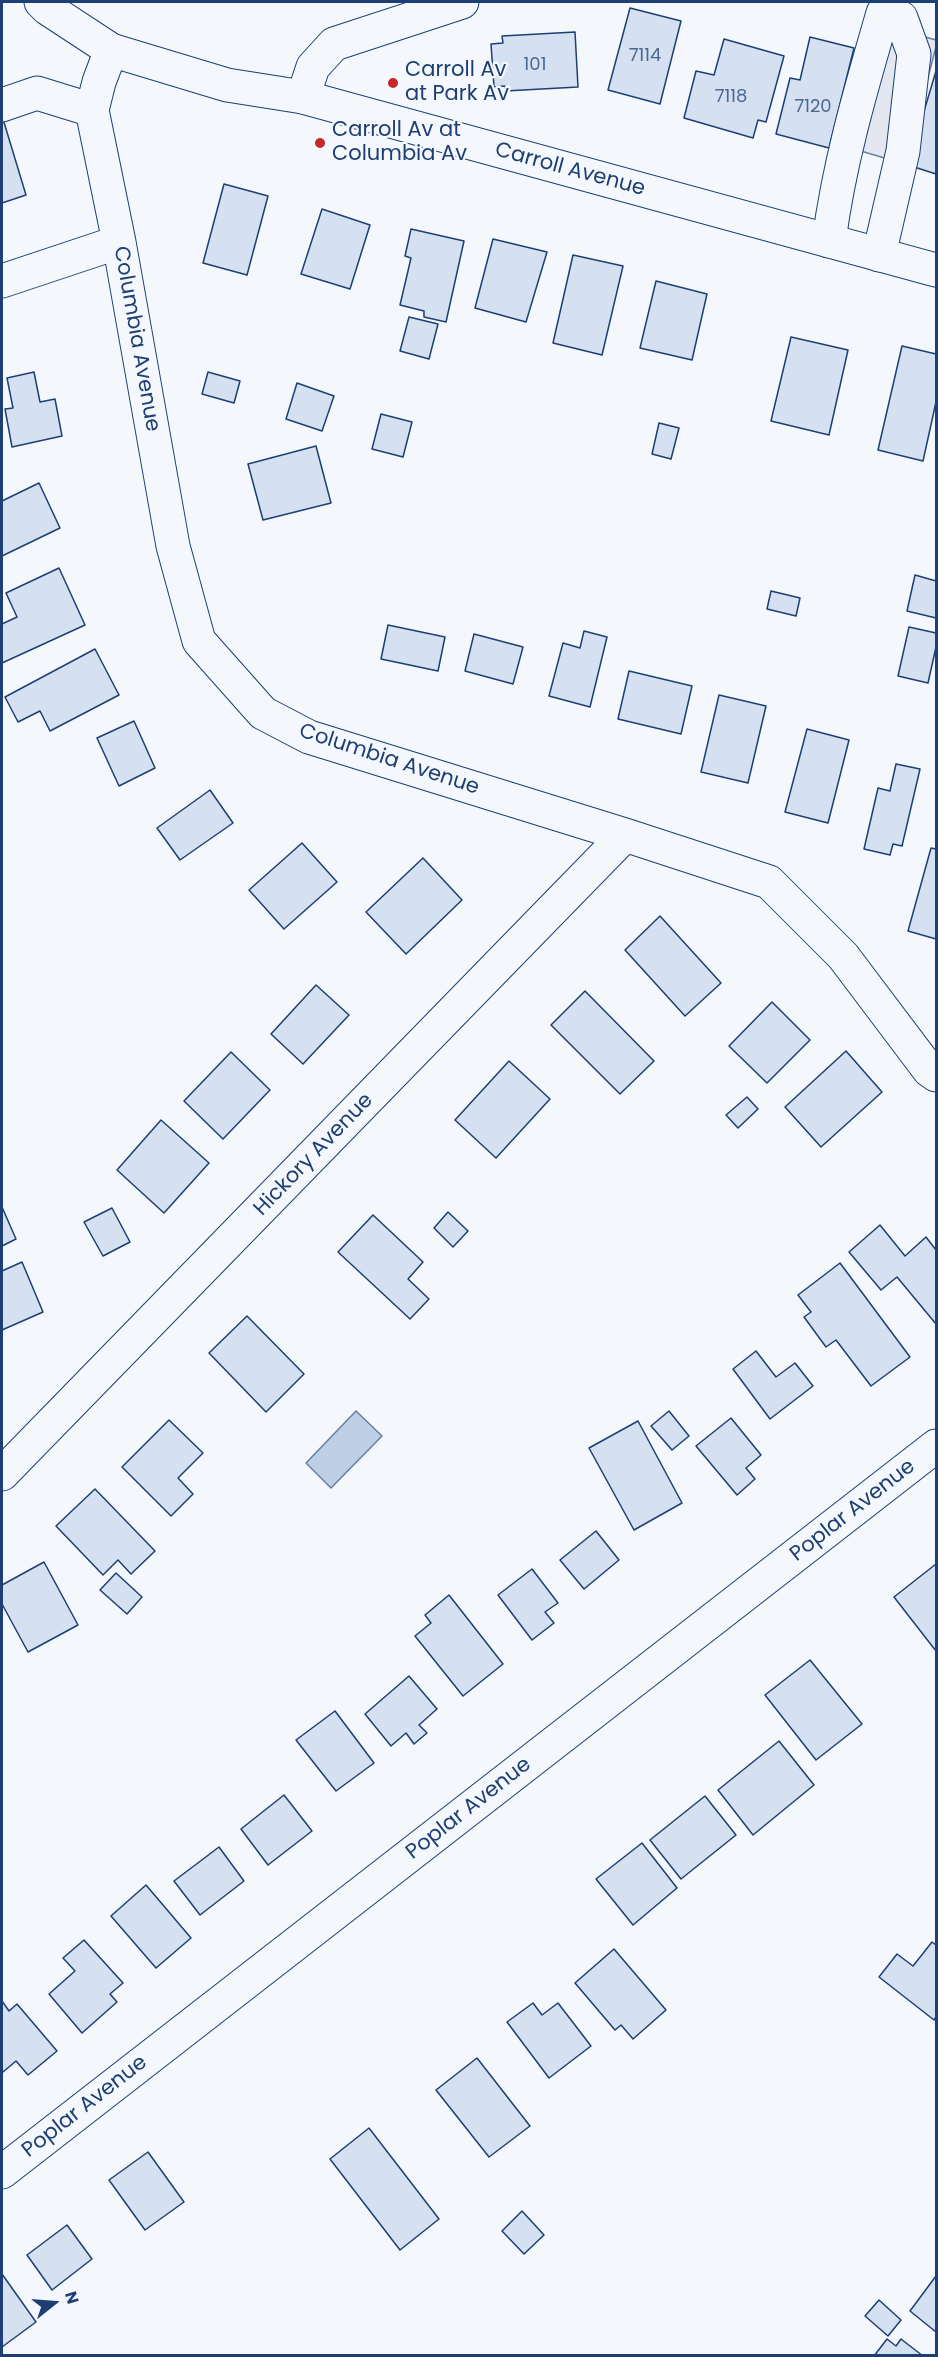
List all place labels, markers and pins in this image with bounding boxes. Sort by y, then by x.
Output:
place label: Carroll Av at Park Av [405,58,509,108]
marker: Carroll Av at Park Av [386,76,400,90]
place label: Carroll Av at Columbia Av [332,118,467,168]
marker: Carroll Av at Columbia Av [313,136,327,150]

